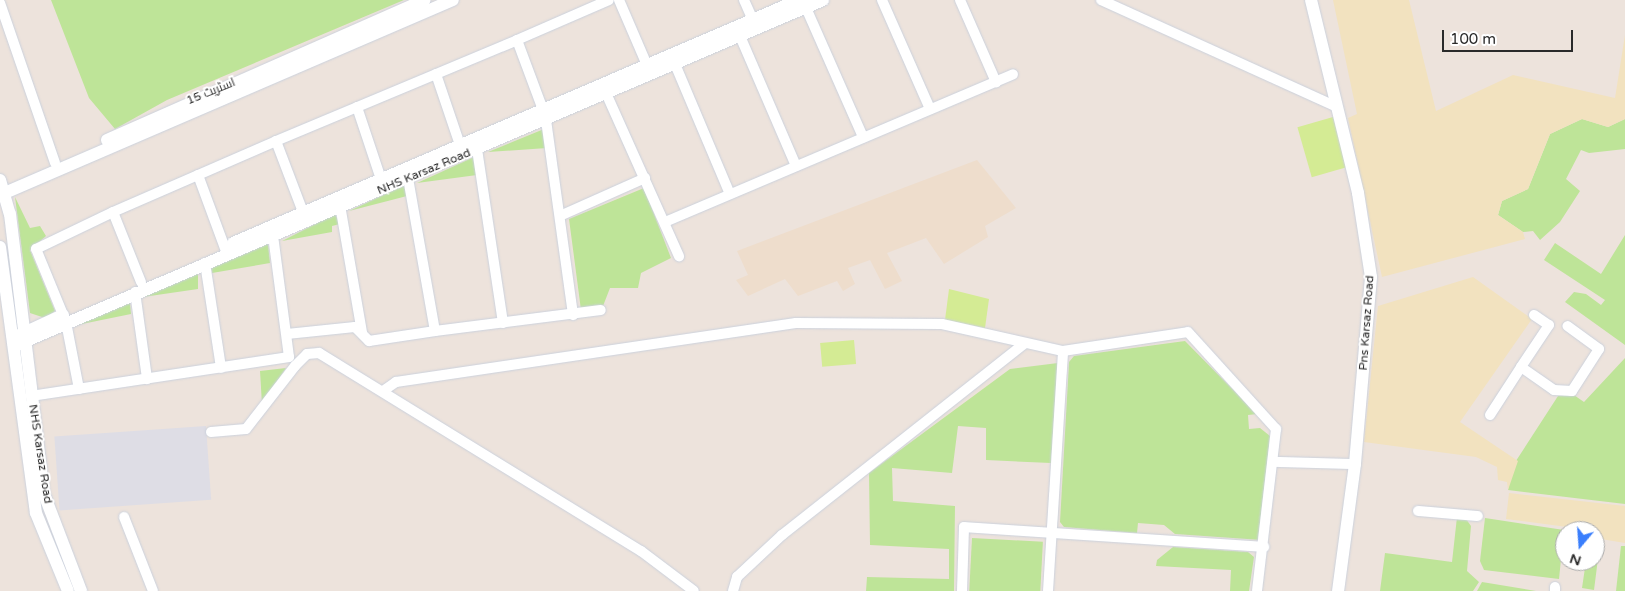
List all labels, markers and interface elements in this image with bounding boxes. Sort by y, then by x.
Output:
scale bar [1445,20,1576,52]
text: 100 m [1450,30,1496,48]
street label: اسٹریٹ 15 [184,76,238,108]
street label: NHS Karsaz Road [375,146,473,198]
street label: Pns Karsaz Road [1356,275,1378,371]
street label: NHS Karsaz Road [25,403,55,505]
north arrow [1555,521,1605,571]
text: N [1568,550,1583,570]

